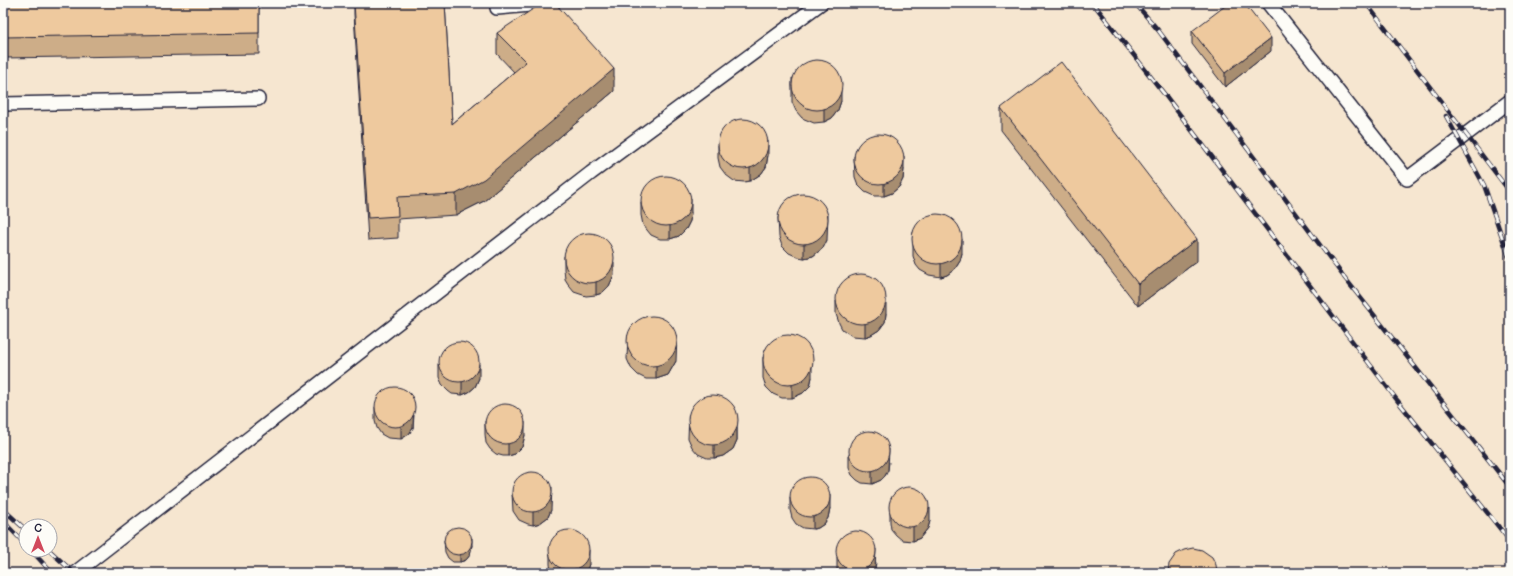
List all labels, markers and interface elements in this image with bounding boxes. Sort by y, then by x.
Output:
north arrow [18,518,58,558]
text: С [34,522,42,535]

